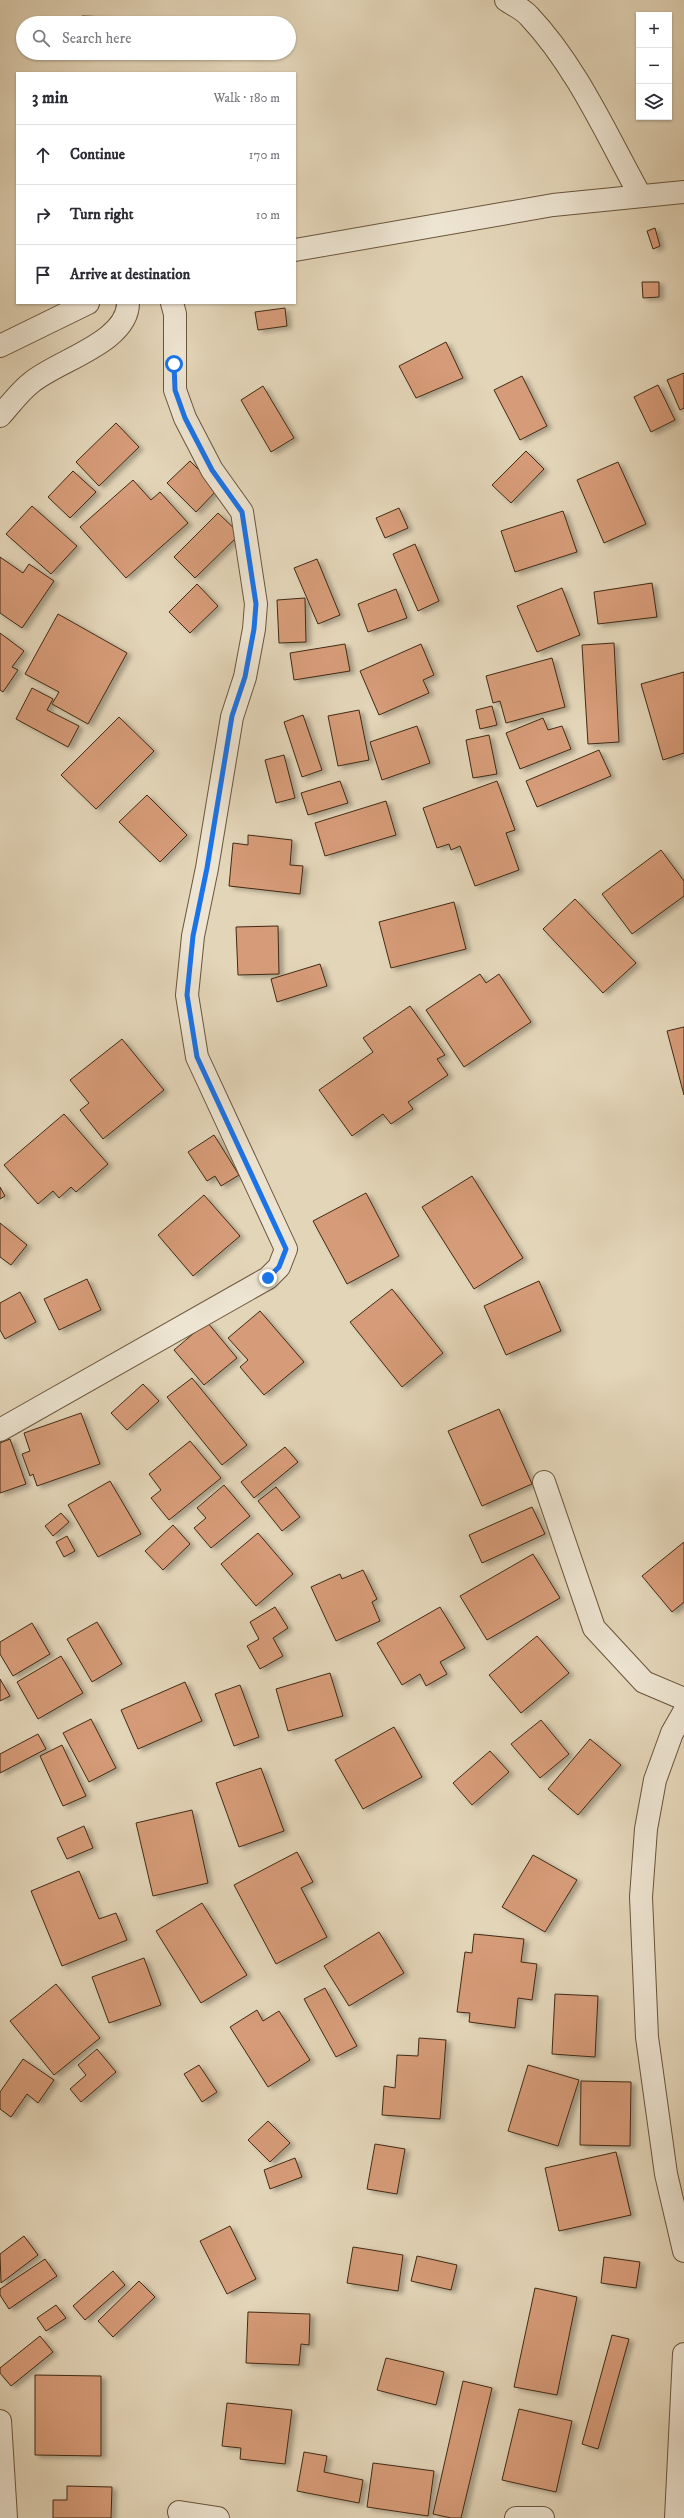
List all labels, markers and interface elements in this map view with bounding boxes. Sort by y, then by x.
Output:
map controls [636,12,672,120]
button: + [636,12,672,48]
search box [16,16,296,60]
icon: search [30,27,52,49]
text: Search here [62,29,131,48]
button: − [636,48,672,84]
button: layers [636,84,672,120]
text: 3 min [32,87,68,109]
text: Walk · 180 m [213,90,280,106]
icon: ahead [32,144,54,166]
text: Continue [70,145,125,164]
text: 170 m [249,147,280,163]
icon: right [32,204,54,226]
text: Turn right [70,205,133,224]
text: 10 m [256,207,280,223]
icon: arrive [32,264,54,286]
text: Arrive at destination [70,265,190,284]
route start [165,355,183,373]
route end [259,1269,277,1287]

